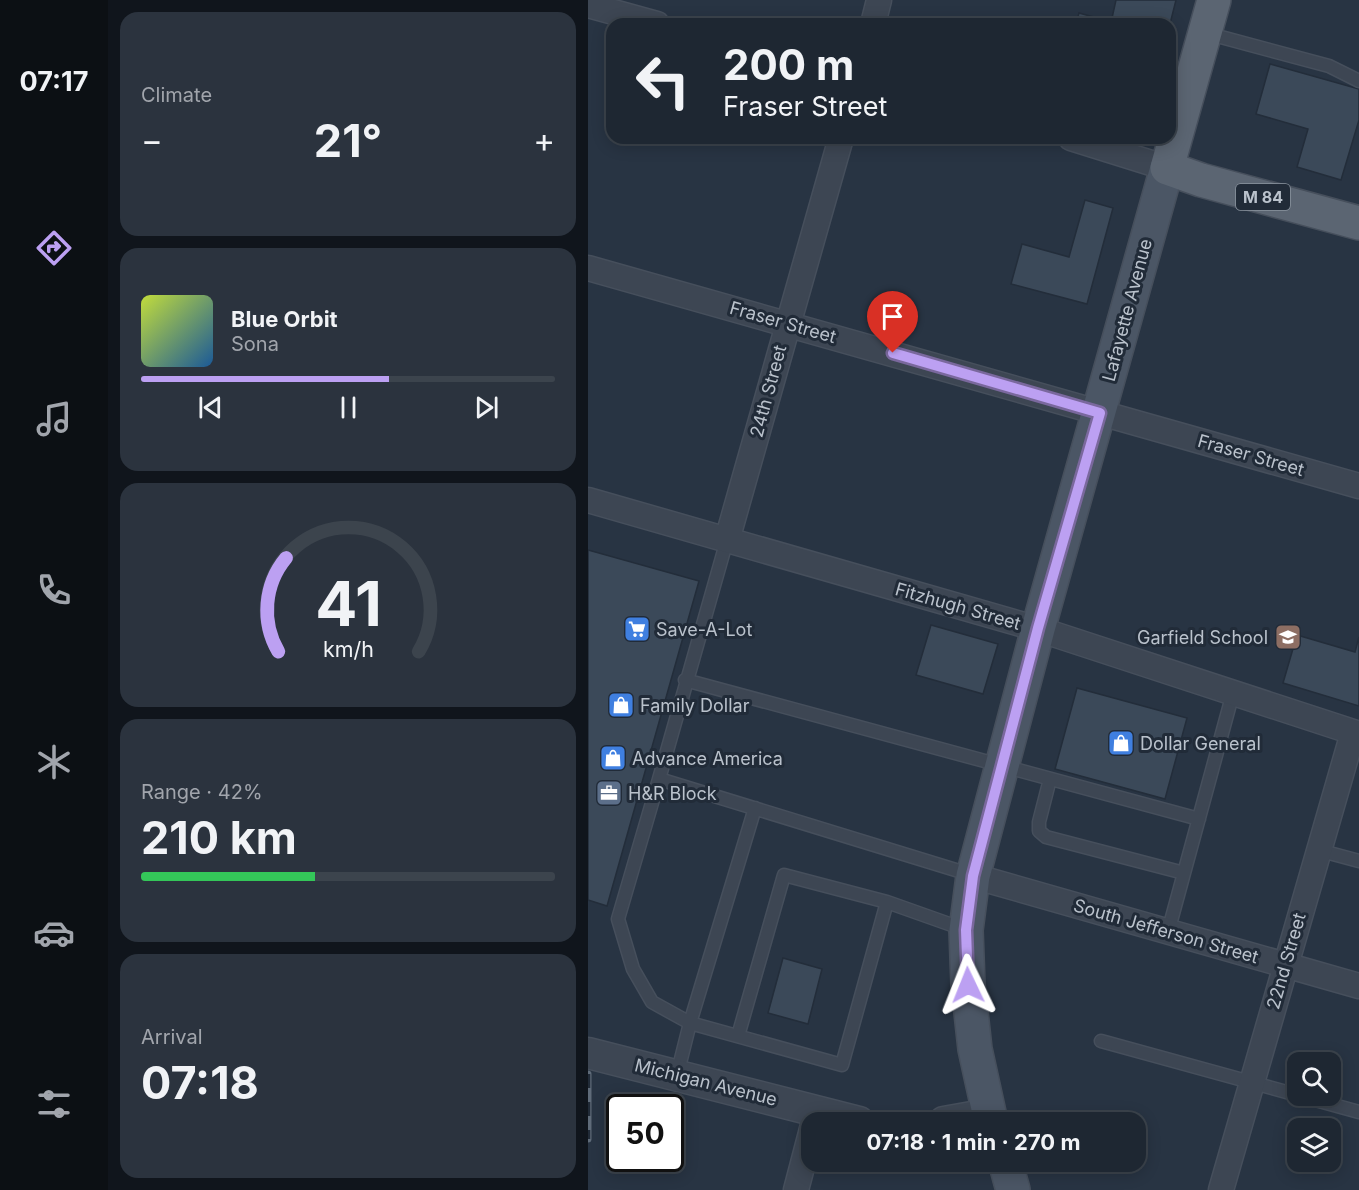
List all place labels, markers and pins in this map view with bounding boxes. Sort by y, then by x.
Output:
pin [867,291,918,353]
supermarket icon: Save-A-Lot [622,614,652,644]
place label: Save-A-Lot [656,619,752,640]
school or university icon: Garfield School [1273,622,1303,652]
place label: Garfield School [1137,627,1268,648]
shop icon: Family Dollar [606,690,636,720]
place label: Family Dollar [640,695,750,716]
shop icon: Dollar General [1106,728,1136,758]
place label: Dollar General [1140,733,1261,754]
shop icon: Advance America [598,743,628,773]
place label: Advance America [632,748,783,769]
office icon: H&R Block [594,778,624,808]
place label: H&R Block [628,783,717,804]

